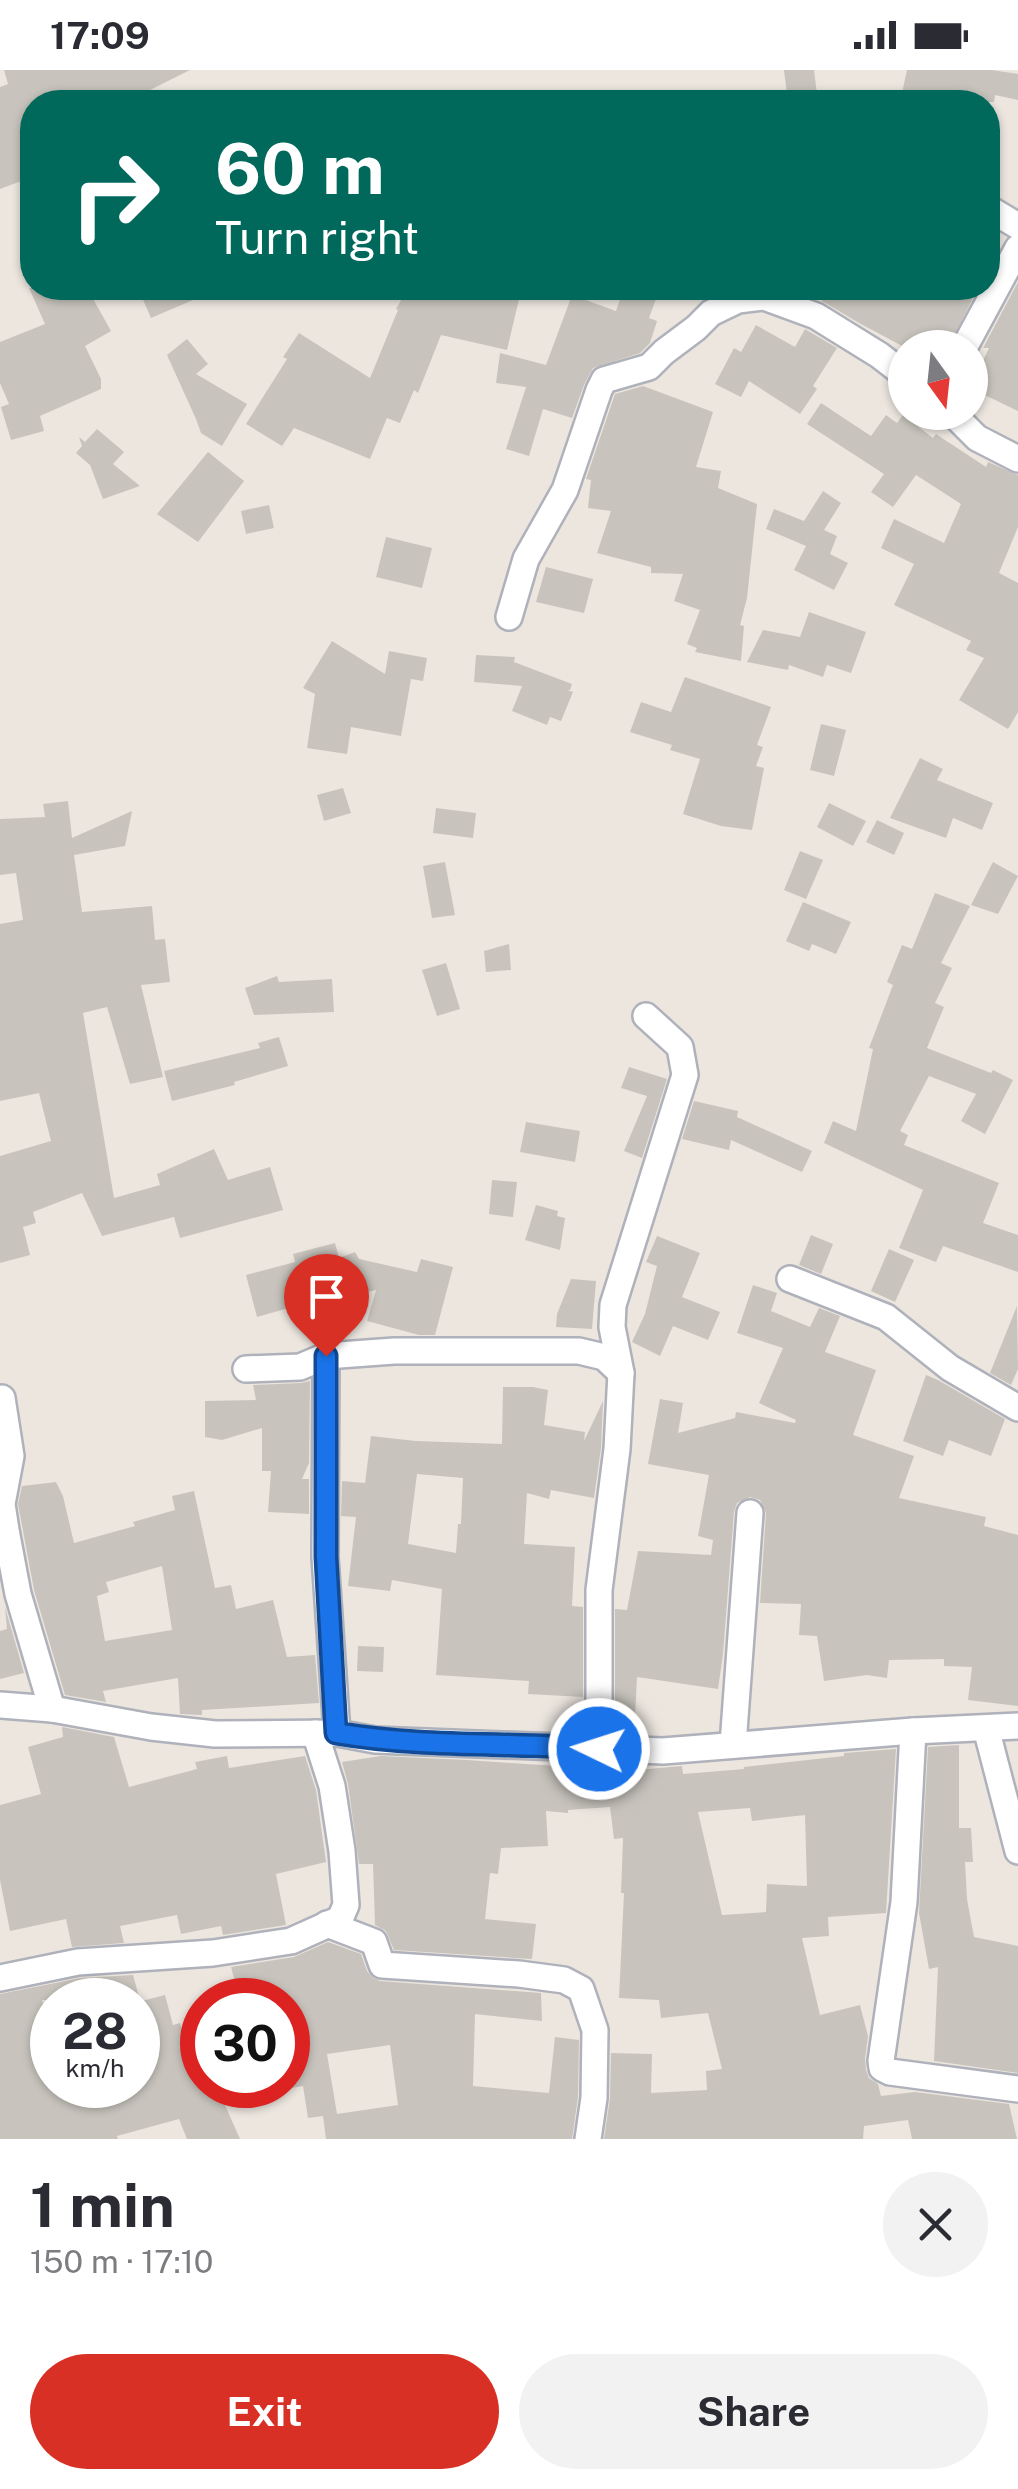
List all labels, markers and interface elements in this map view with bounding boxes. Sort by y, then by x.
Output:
text: 17:09 [50,13,150,58]
text: 60 m [215,127,385,210]
icon: right [50,130,180,260]
text: Turn right [215,211,419,264]
north arrow [888,330,988,430]
map controls [888,330,988,430]
pin [284,1254,369,1357]
icon: arrive [299,1269,354,1324]
position arrow [547,1697,651,1801]
speed limit sign: 30 [180,1978,310,2108]
text: 28 [62,2001,128,2060]
text: km/h [66,2053,124,2083]
text: 1 min [30,2170,175,2241]
button: close [883,2172,988,2277]
text: 150 m · 17:10 [30,2243,213,2280]
button: Exit [30,2354,499,2469]
button: Share [519,2354,988,2469]

